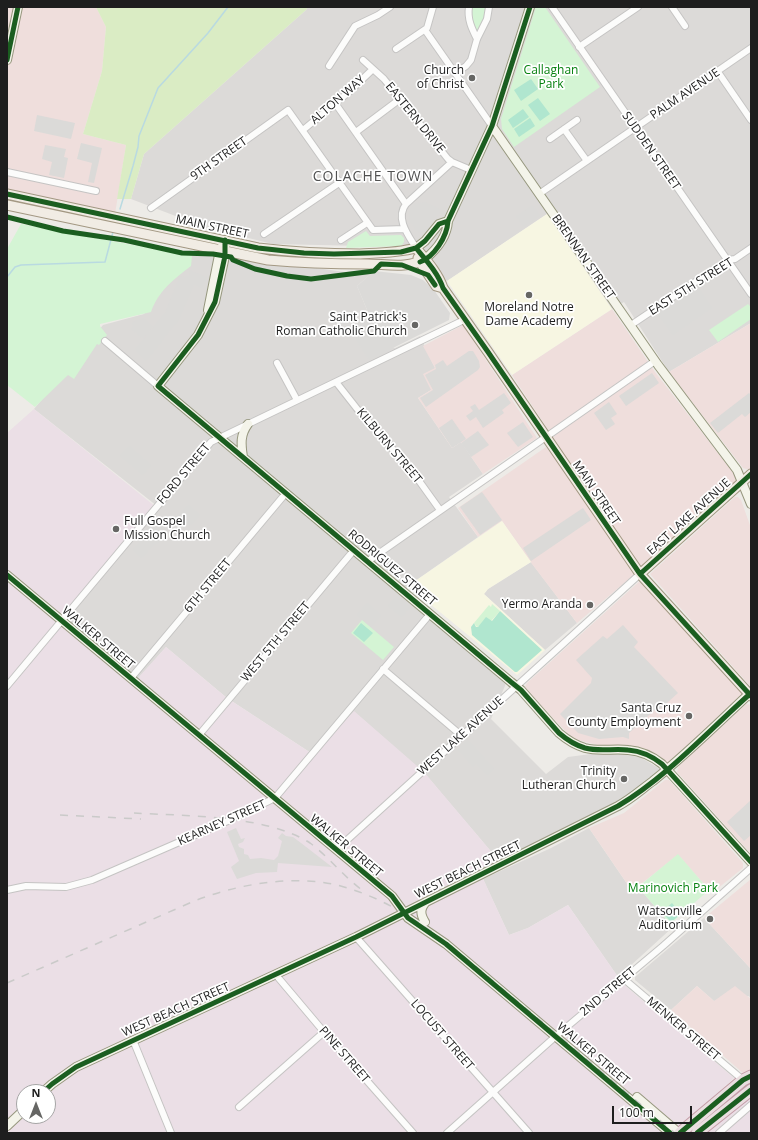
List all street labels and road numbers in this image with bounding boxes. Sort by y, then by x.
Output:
street label: PALM AVENUE [647,65,723,123]
street label: ALTON WAY [308,72,368,128]
street label: EASTERN DRIVE [382,80,448,156]
street label: SUDDEN STREET [619,109,683,193]
street label: 9TH STREET [188,134,250,184]
street label: MAIN STREET [174,212,250,242]
street label: BRENNAN STREET [548,212,618,302]
street label: EAST 5TH STREET [646,255,736,319]
street label: KILBURN STREET [353,406,425,486]
street label: FORD STREET [154,441,214,507]
street label: MAIN STREET [569,458,623,528]
street label: EAST LAKE AVENUE [644,476,734,558]
street label: RODRIGUEZ STREET [345,527,439,609]
street label: 6TH STREET [181,556,235,616]
street label: WEST 5TH STREET [238,599,314,685]
street label: WALKER STREET [59,604,137,672]
street label: WEST LAKE AVENUE [415,694,507,778]
street label: KEARNEY STREET [176,797,268,849]
street label: WALKER STREET [307,812,385,880]
street label: WEST BEACH STREET [413,838,523,902]
street label: 2ND STREET [577,965,639,1019]
street label: WEST BEACH STREET [120,980,232,1040]
street label: MENKER STREET [643,994,723,1064]
street label: LOCUST STREET [407,997,477,1073]
street label: WALKER STREET [554,1020,632,1088]
street label: PINE STREET [316,1024,372,1086]

